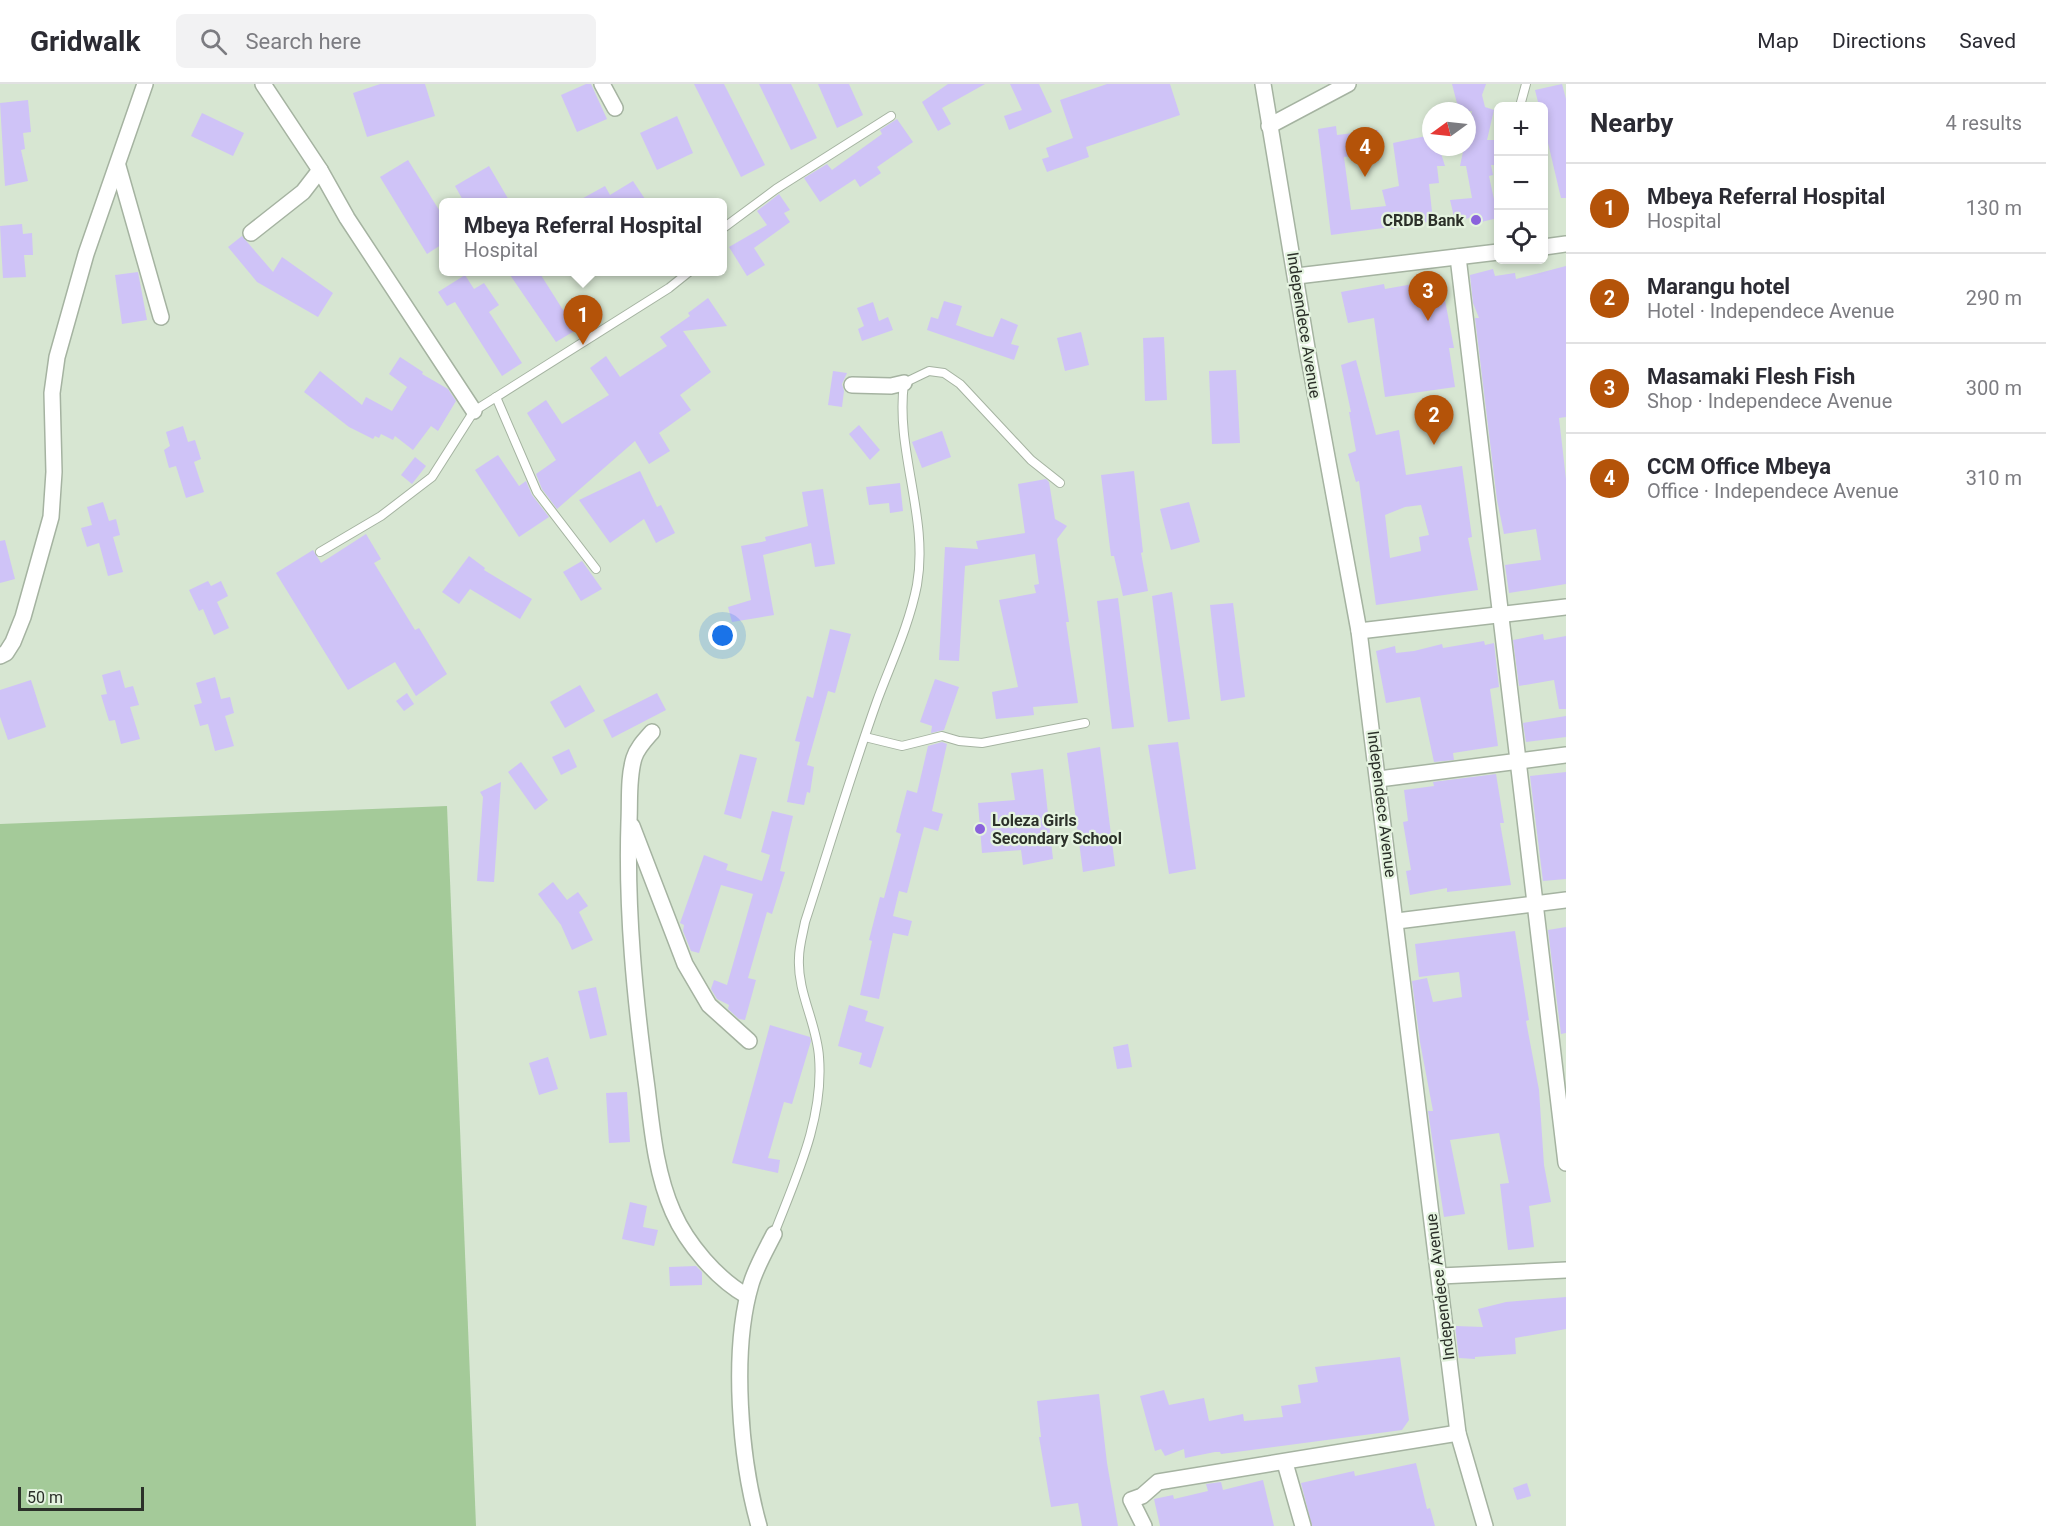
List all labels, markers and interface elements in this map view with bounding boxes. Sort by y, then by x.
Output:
search box [176,14,596,68]
text: Gridwalk [30,25,140,58]
icon: search [197,25,230,58]
text: Search here [245,29,361,54]
text: Map [1757,29,1799,53]
text: Directions [1832,29,1926,53]
text: Saved [1959,29,2016,53]
north arrow [1422,102,1476,156]
map controls [1494,102,1548,264]
button: + [1494,102,1548,156]
text: Nearby [1590,108,1673,138]
text: 4 results [1946,111,2022,135]
pin: 4 [1346,128,1384,177]
button: − [1494,156,1548,210]
text: Mbeya Referral Hospital [1647,184,1885,209]
text: 1 [1604,196,1615,220]
text: 130 m [1966,196,2022,220]
popup [439,198,727,276]
text: Hospital [1647,209,1721,233]
button: locate [1494,210,1548,264]
place label: CRDB Bank [1382,211,1464,230]
text: Mbeya Referral Hospital [464,213,702,238]
marker: CRDB Bank [1469,213,1483,227]
text: Hospital [464,238,538,262]
street label: Independece Avenue [1283,251,1325,399]
pin: 3 [1408,272,1448,321]
text: Marangu hotel [1647,274,1790,299]
text: 2 [1604,286,1615,310]
text: 290 m [1966,286,2022,310]
pin: 1 [564,296,602,345]
text: Hotel · Independece Avenue [1647,299,1894,323]
text: Masamaki Flesh Fish [1647,364,1855,389]
text: 3 [1604,376,1615,400]
text: 300 m [1966,376,2022,400]
text: Shop · Independece Avenue [1647,389,1892,413]
pin: 2 [1414,396,1454,445]
text: CCM Office Mbeya [1647,454,1831,479]
text: 4 [1604,466,1615,490]
text: 310 m [1966,466,2022,490]
text: Office · Independece Avenue [1647,479,1899,503]
your location [708,621,737,650]
street label: Independece Avenue [1364,730,1400,878]
place label: Loleza Girls Secondary School [992,811,1122,848]
marker: Loleza Girls Secondary School [973,822,987,836]
street label: Independece Avenue [1422,1213,1458,1361]
scale bar [18,1484,144,1512]
text: 50 m [27,1488,63,1507]

